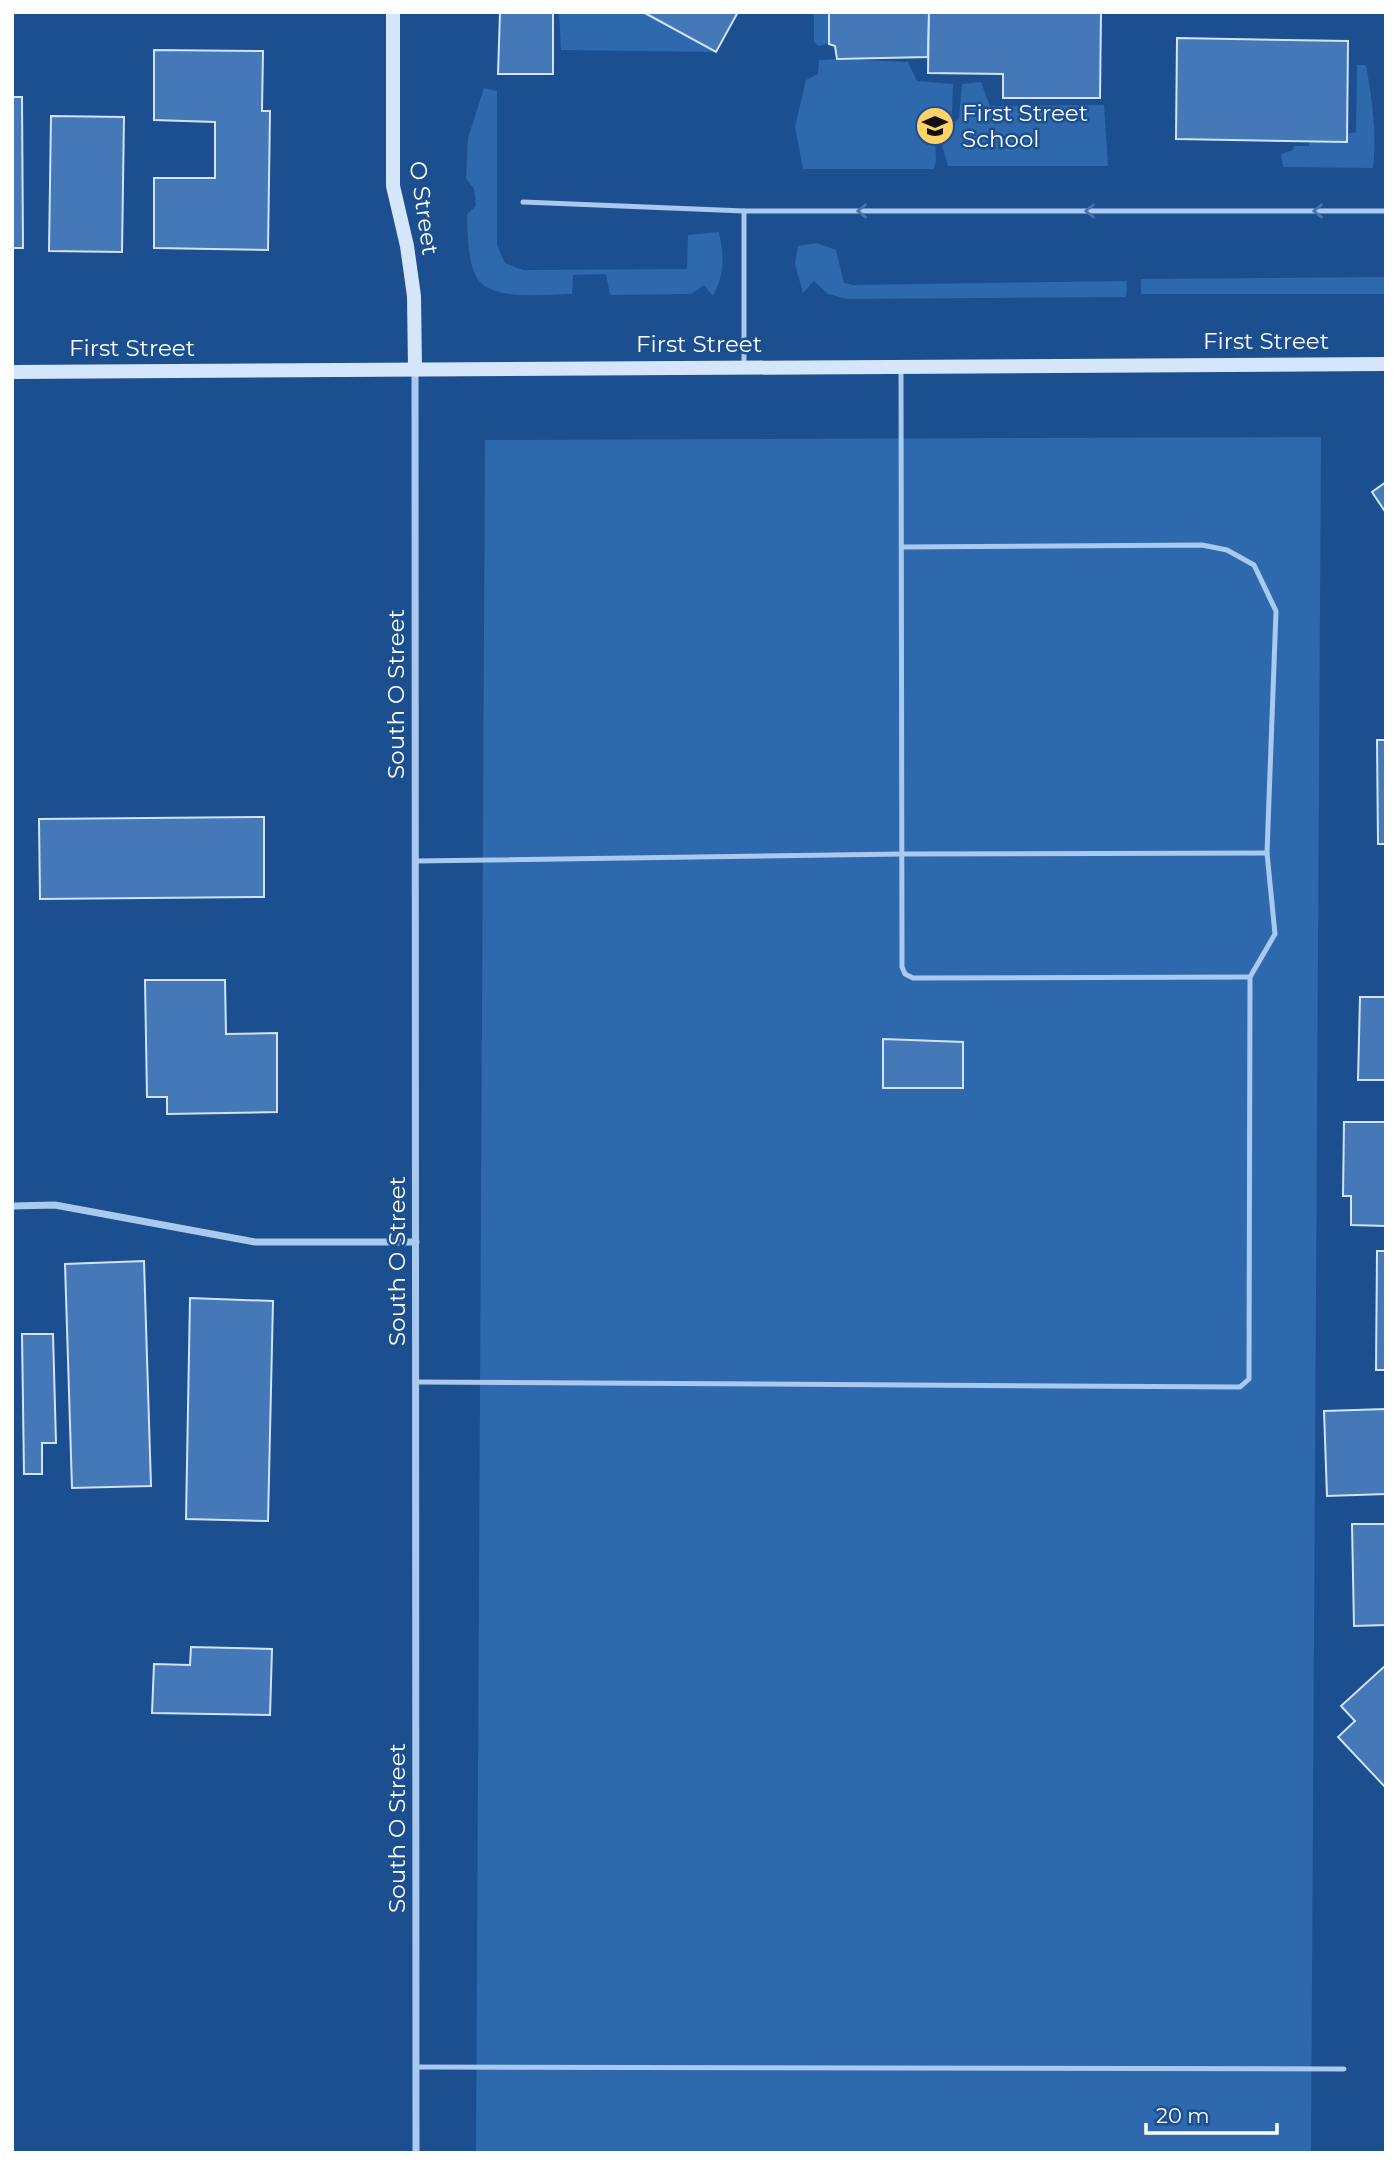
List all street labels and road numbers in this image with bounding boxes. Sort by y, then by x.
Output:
street label: O Street [404,159,444,257]
street label: First Street [1203,327,1329,355]
street label: First Street [636,330,762,358]
street label: First Street [69,334,195,362]
street label: South O Street [382,609,410,779]
street label: South O Street [383,1176,411,1346]
street label: South O Street [383,1743,411,1913]

